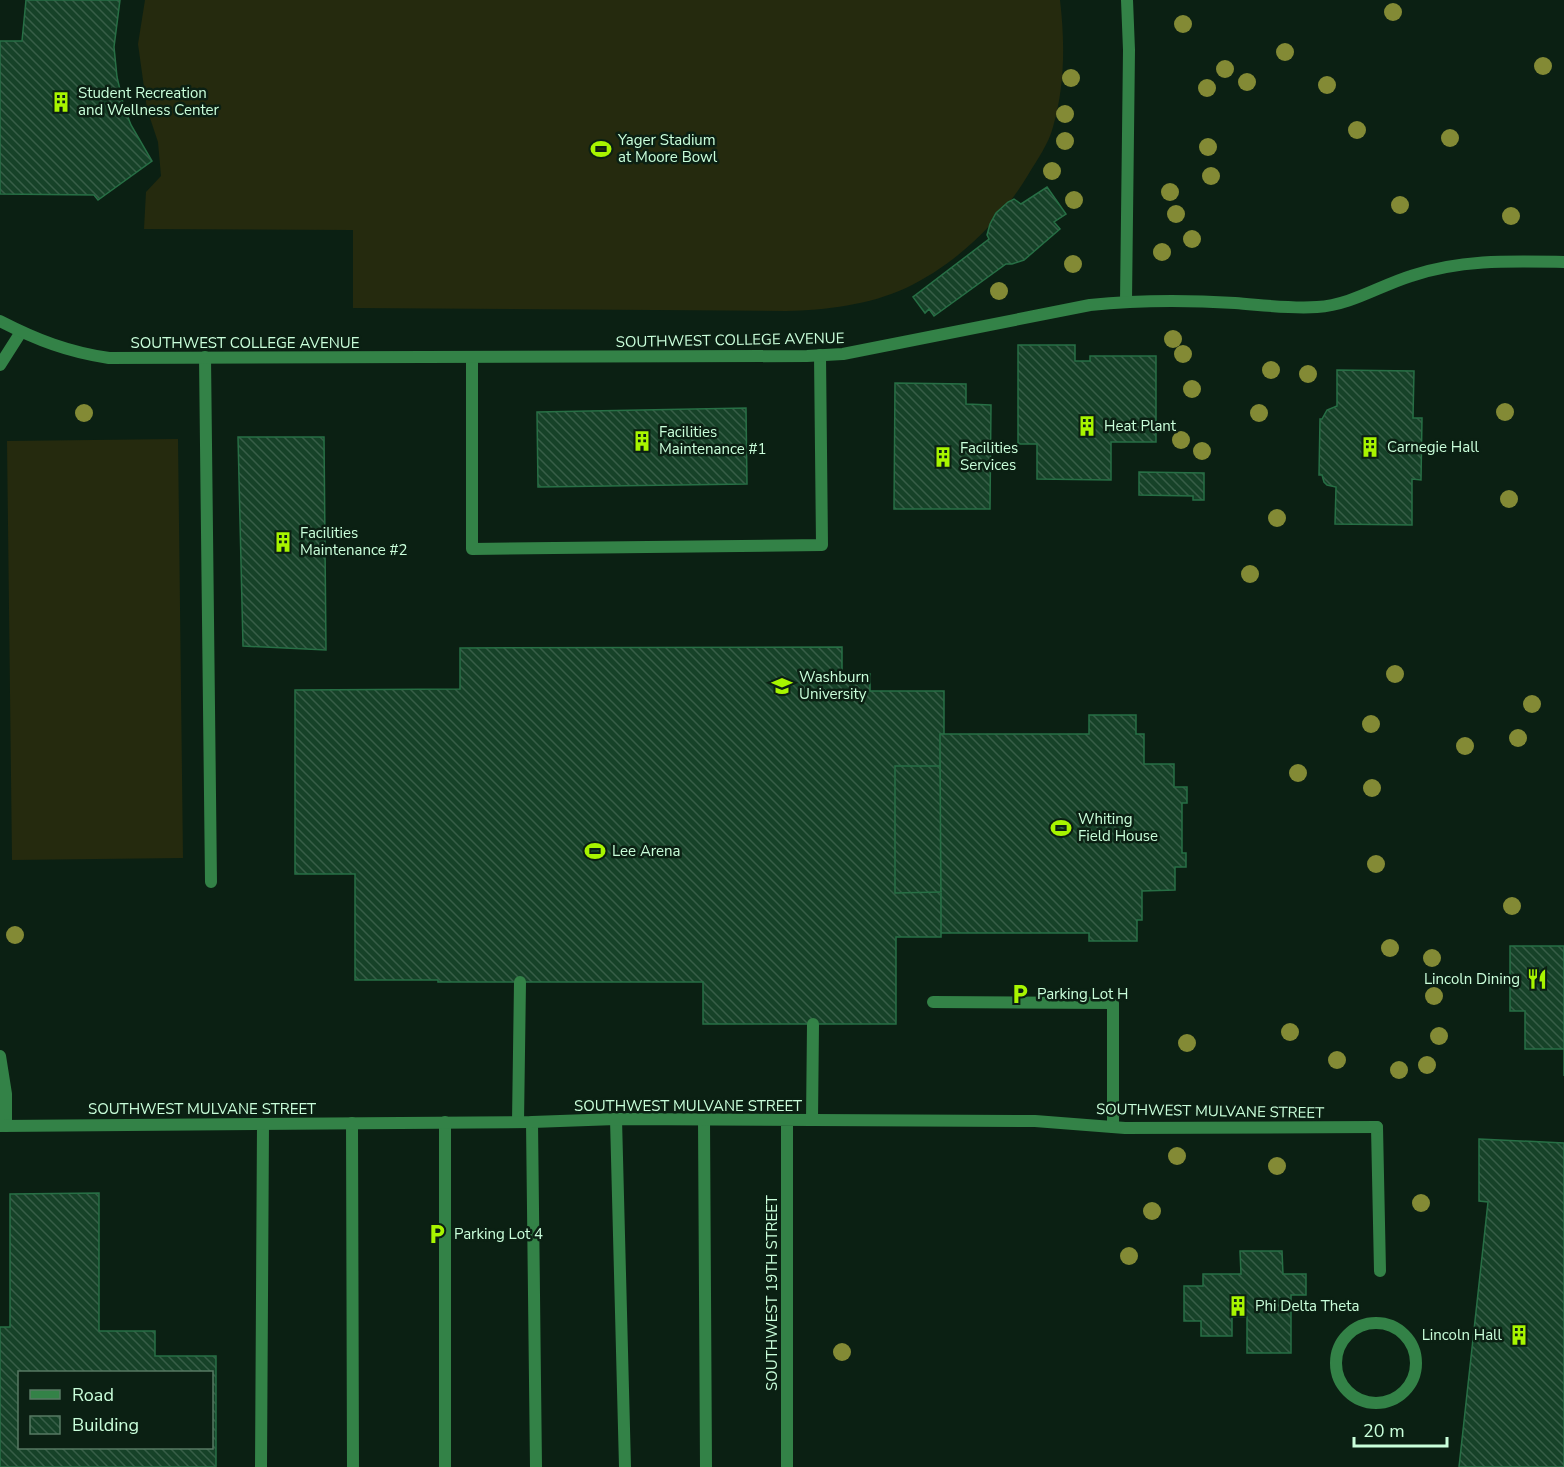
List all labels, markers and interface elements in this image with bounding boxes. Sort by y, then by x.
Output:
place label: Student Recreation and Wellness Center [78,83,220,120]
building icon: Student Recreation and Wellness Center [49,90,73,114]
place label: Yager Stadium at Moore Bowl [617,130,718,167]
sports icon: Yager Stadium at Moore Bowl [589,137,613,161]
street label: SOUTHWEST COLLEGE AVENUE [615,328,845,352]
street label: SOUTHWEST COLLEGE AVENUE [131,333,359,353]
building icon: Heat Plant [1075,414,1099,438]
place label: Heat Plant [1104,416,1177,436]
place label: Facilities Maintenance #1 [659,422,767,459]
building icon: Facilities Maintenance #1 [630,429,654,453]
building icon: Carnegie Hall [1358,435,1382,459]
place label: Carnegie Hall [1387,437,1480,457]
place label: Facilities Services [960,438,1018,475]
building icon: Facilities Services [931,445,955,469]
place label: Facilities Maintenance #2 [300,523,408,560]
building icon: Facilities Maintenance #2 [271,530,295,554]
place label: Washburn University [799,667,869,704]
school or university icon: Washburn University [770,674,794,698]
place label: Whiting Field House [1078,809,1158,846]
sports icon: Whiting Field House [1049,816,1073,840]
sports icon: Lee Arena [583,839,607,863]
place label: Lee Arena [612,841,681,861]
restaurant icon: Lincoln Dining [1525,967,1549,991]
place label: Lincoln Dining [1424,969,1520,989]
parking icon: Parking Lot H [1008,982,1032,1006]
place label: Parking Lot H [1037,984,1128,1004]
street label: SOUTHWEST MULVANE STREET [574,1096,802,1116]
street label: SOUTHWEST MULVANE STREET [88,1099,316,1119]
street label: SOUTHWEST MULVANE STREET [1096,1099,1324,1123]
street label: SOUTHWEST 19TH STREET [762,1195,782,1391]
parking icon: Parking Lot 4 [425,1222,449,1246]
place label: Parking Lot 4 [454,1224,543,1244]
building icon: Phi Delta Theta [1226,1294,1250,1318]
place label: Phi Delta Theta [1255,1296,1360,1316]
building icon: Lincoln Hall [1507,1323,1531,1347]
place label: Lincoln Hall [1422,1325,1503,1345]
legend [18,1371,213,1449]
text: Road [72,1383,114,1407]
scale bar [1354,1410,1447,1448]
text: Building [72,1413,139,1437]
text: 20 m [1363,1419,1405,1443]

